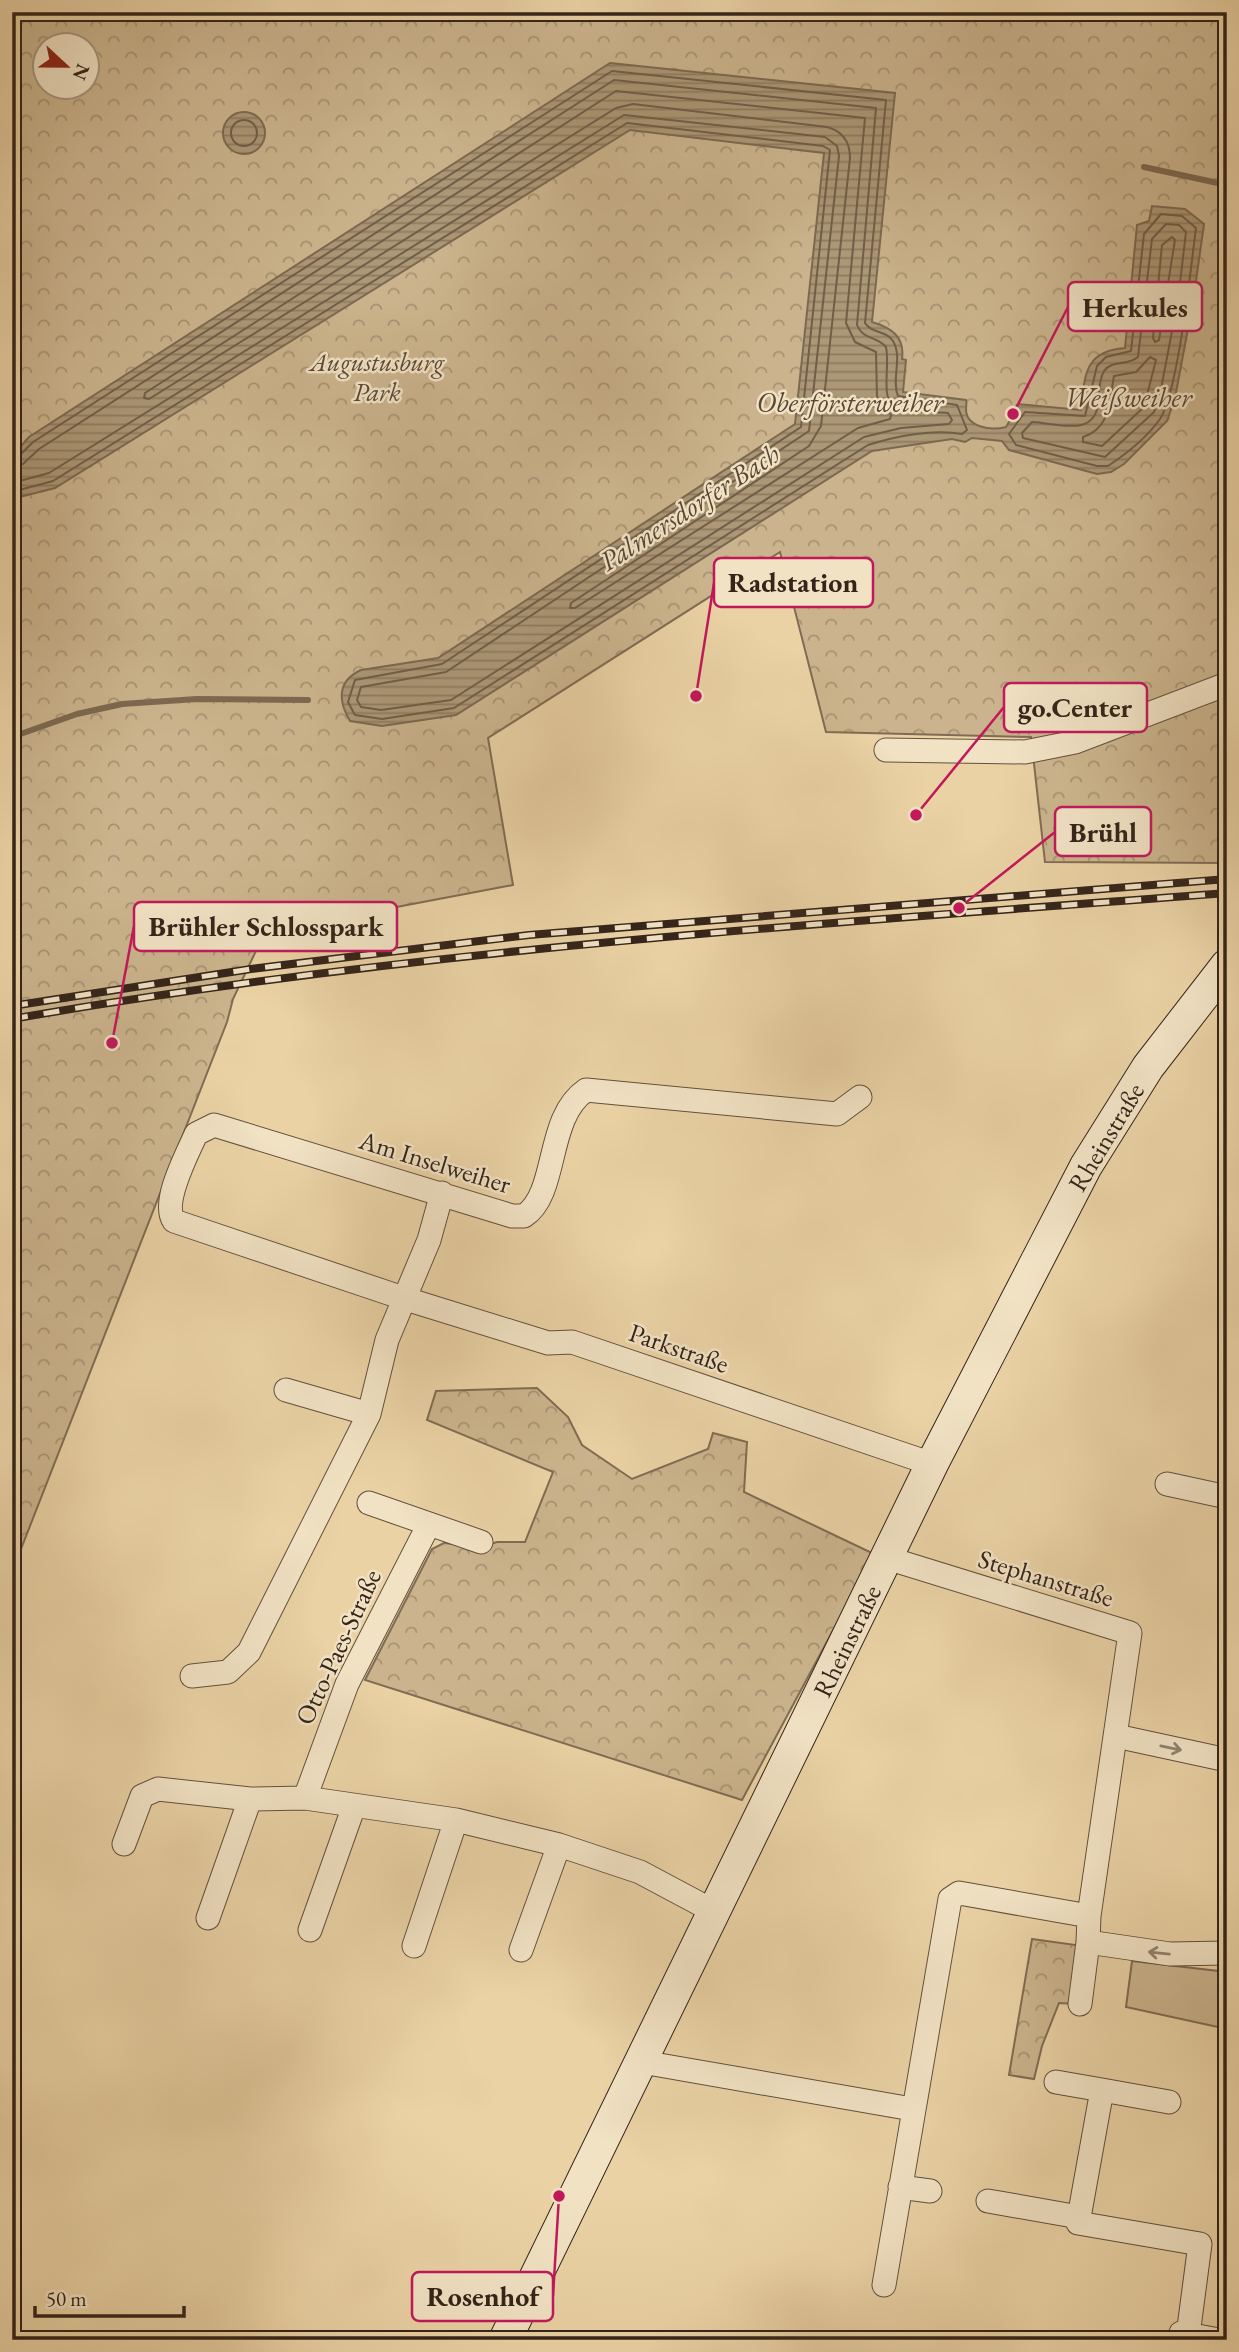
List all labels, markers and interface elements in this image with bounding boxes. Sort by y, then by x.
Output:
north arrow [32,32,102,102]
text: N [67,60,96,85]
callout: Herkules [1068,282,1202,331]
text: Herkules [1082,289,1188,325]
park label: Augustusburg Park [308,345,445,409]
water label: Weißweiher [1064,379,1193,415]
water label: Oberförsterweiher [757,384,945,420]
water label: Palmersdorfer Bach [592,435,786,579]
callout: Radstation [714,558,873,607]
text: Radstation [728,564,858,600]
callout: go.Center [1004,683,1147,732]
text: go.Center [1018,689,1133,725]
callout: Brühl [1055,807,1151,856]
text: Brühl [1069,814,1137,850]
callout: Brühler Schlosspark [134,902,397,951]
text: Brühler Schlosspark [149,908,384,944]
street label: Rheinstraße [1060,1076,1152,1198]
street label: Am Inselweiher [354,1123,515,1201]
street label: Parkstraße [625,1315,733,1381]
street label: Stephanstraße [974,1541,1118,1615]
street label: Otto-Paes-Straße [287,1564,389,1730]
street label: Rheinstraße [805,1579,889,1703]
one-way arrow [1159,1742,1182,1756]
one-way arrow [1148,1946,1171,1959]
callout: Rosenhof [412,2272,553,2321]
scale bar [35,2275,184,2319]
text: Rosenhof [427,2278,543,2314]
text: 50 m [46,2285,87,2312]

